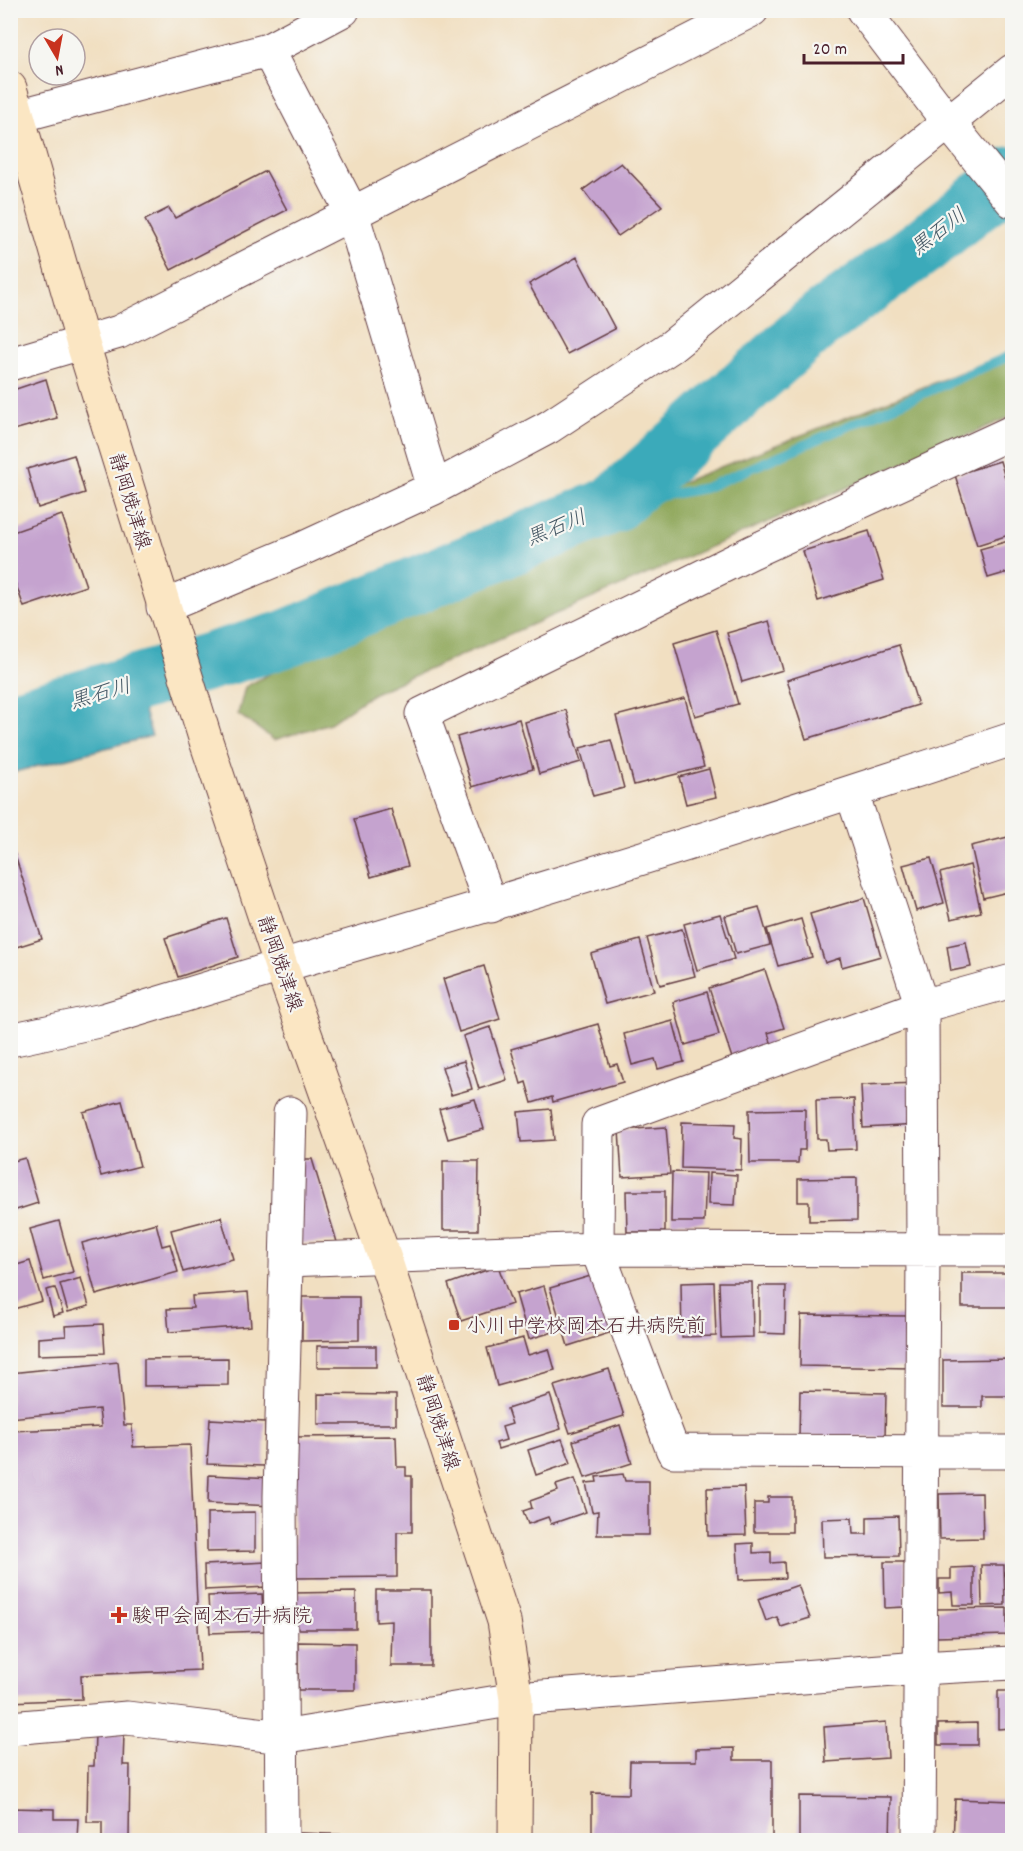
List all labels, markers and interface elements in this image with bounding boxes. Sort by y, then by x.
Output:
north arrow [27,27,87,87]
scale bar [804,27,903,65]
text: 20 m [813,38,847,63]
text: N [53,57,65,81]
water label: 黒石川 [906,202,974,264]
street label: 静岡焼津線 [100,450,156,554]
water label: 黒石川 [522,504,592,555]
water label: 黒石川 [66,673,135,719]
street label: 静岡焼津線 [249,912,308,1016]
place label: 小川中学校岡本石井病院前 [466,1314,706,1342]
marker: 小川中学校岡本石井病院前 [447,1318,461,1332]
street label: 静岡焼津線 [407,1371,465,1475]
place label: 駿甲会岡本石井病院 [132,1604,312,1632]
marker: 駿甲会岡本石井病院 [110,1606,128,1624]

